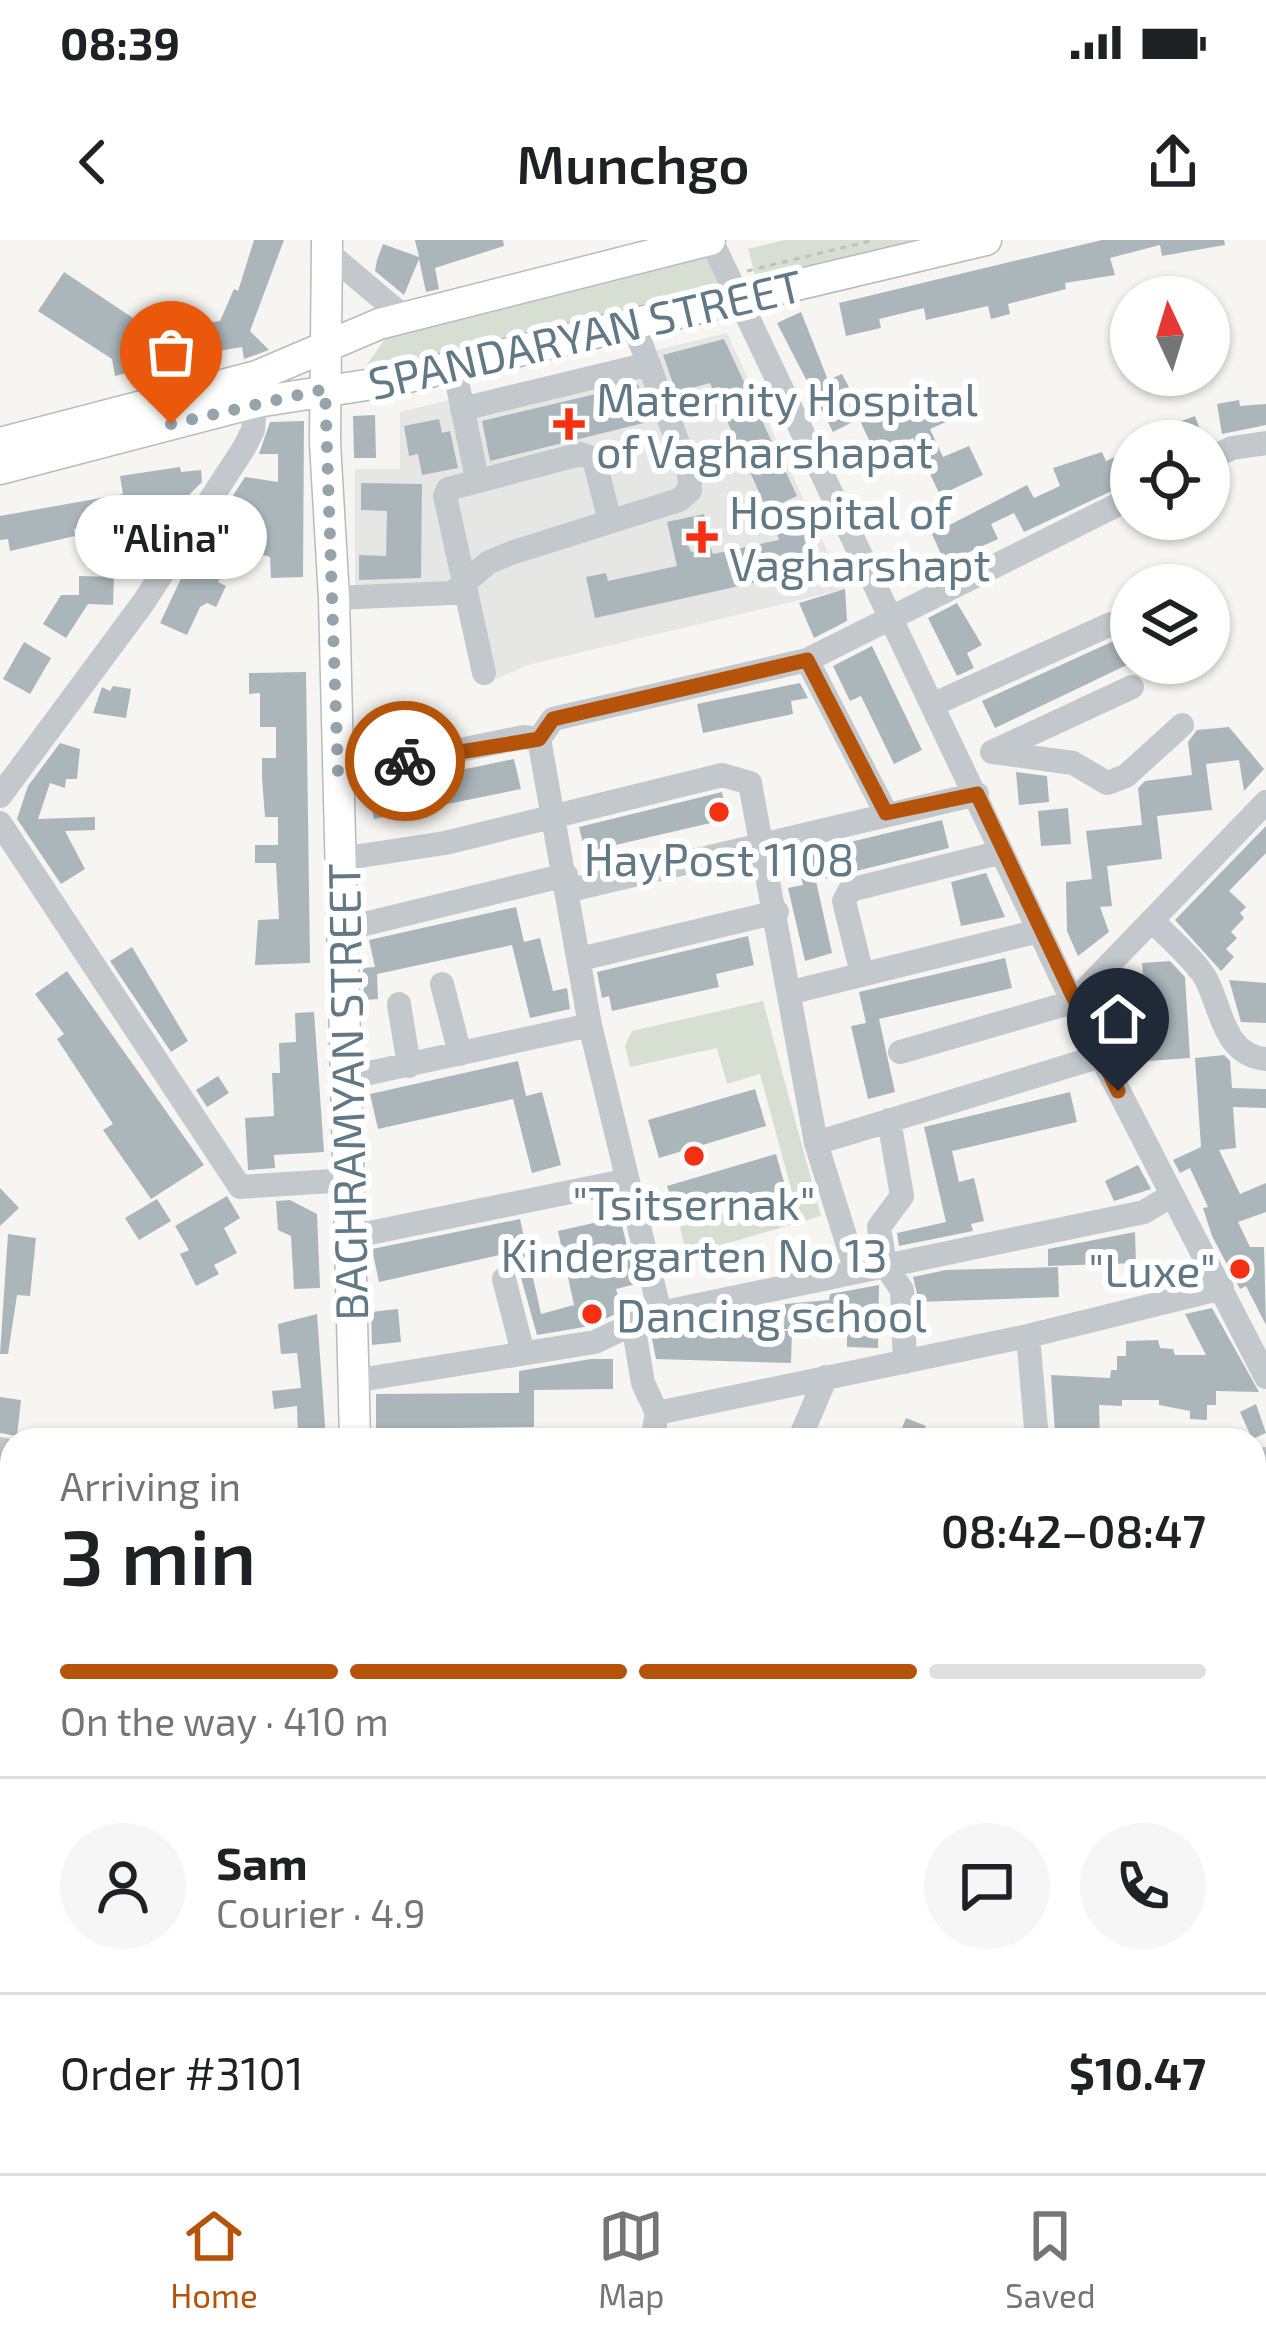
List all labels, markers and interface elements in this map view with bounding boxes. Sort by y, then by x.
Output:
text: 08:39 [60,15,180,69]
icon: back [60,129,126,195]
icon: share [1140,129,1206,195]
text: Munchgo [517,130,749,195]
street label: SPANDARYAN STREET [363,257,807,409]
north arrow [1110,276,1230,396]
map controls [1110,276,1230,684]
pin [120,301,222,424]
icon: bag [138,319,204,385]
place label: Maternity Hospital of Vagharshapat [596,371,978,477]
marker: Maternity Hospital of Vagharshapat [553,408,585,440]
button: locate [1110,420,1230,540]
place label: Hospital of Vagharshapt [729,484,991,590]
callout: "Alina" [75,496,267,580]
text: "Alina" [111,513,231,560]
marker: Hospital of Vagharshapt [686,521,718,553]
button: layers [1110,564,1230,684]
courier [345,701,465,821]
icon: bike [372,728,438,794]
marker: HayPost 1108 [706,799,732,825]
place label: HayPost 1108 [584,831,854,885]
street label: BAGHRAMYAN STREET [315,863,377,1321]
pin [1067,968,1169,1091]
icon: home [1085,986,1151,1052]
marker: "Tsitsernak" Kindergarten No 13 [681,1143,707,1169]
place label: "Tsitsernak" Kindergarten No 13 [500,1175,888,1281]
place label: "Luxe" [1088,1242,1216,1296]
marker: "Luxe" [1227,1256,1253,1282]
place label: Dancing school [616,1287,927,1341]
marker: Dancing school [579,1301,605,1327]
text: Arriving in [60,1462,241,1509]
text: 08:42–08:47 [941,1503,1206,1557]
text: 3 min [60,1507,256,1601]
text: On the way · 410 m [60,1697,389,1744]
button: person [60,1823,186,1949]
button: chat [924,1823,1050,1949]
button: phone [1080,1823,1206,1949]
text: Sam [216,1835,308,1889]
text: Courier · 4.9 [216,1889,426,1936]
text: Order #3101 [60,2045,304,2099]
text: $10.47 [1069,2045,1206,2099]
tab: Home [170,2203,258,2315]
tab: Map [598,2203,665,2315]
tab: Saved [1005,2203,1096,2315]

